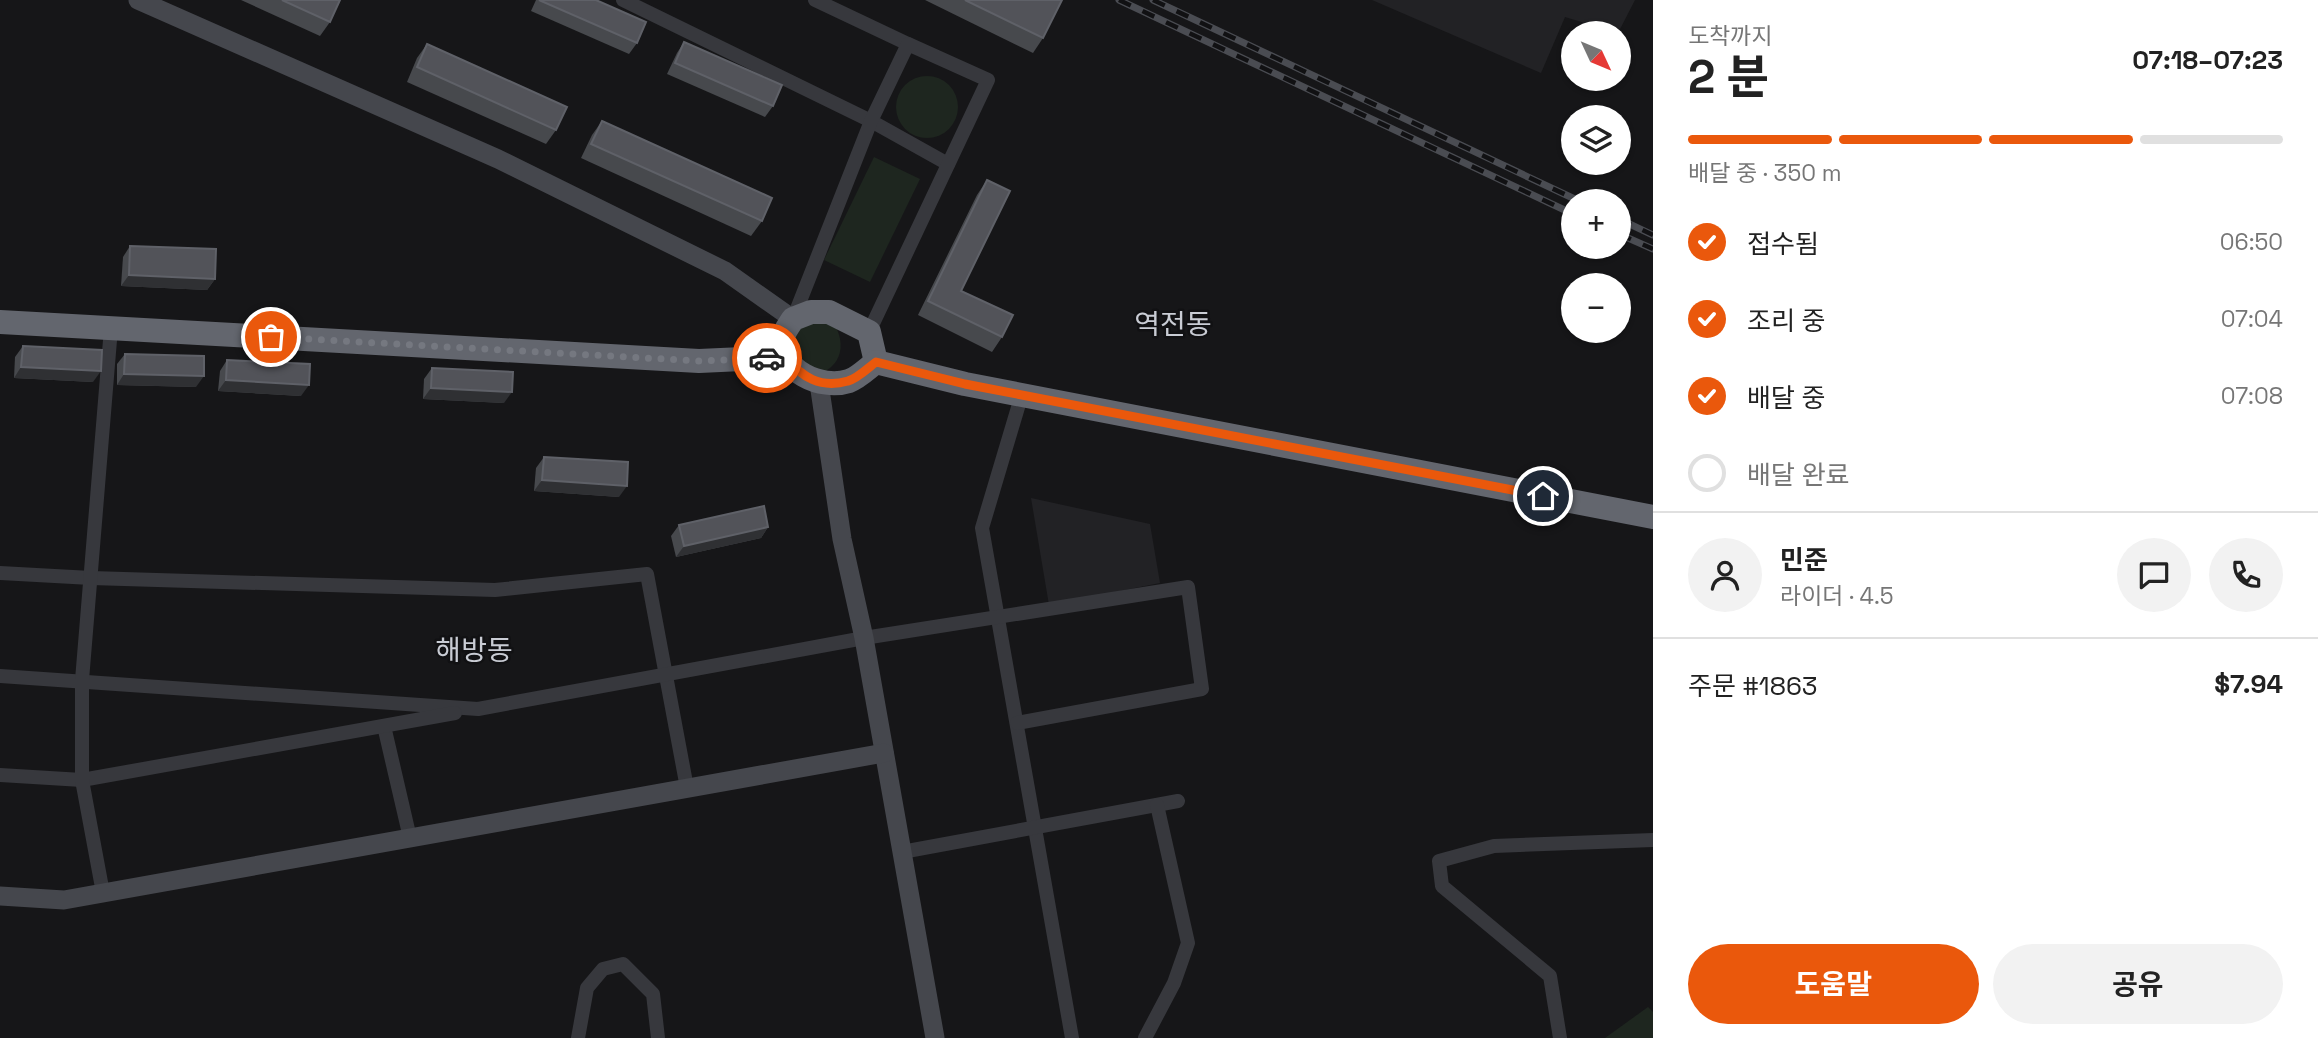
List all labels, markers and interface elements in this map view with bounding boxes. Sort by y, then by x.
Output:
north arrow [1561,21,1631,91]
map controls [1561,21,1631,343]
text: 도착까지 [1688,21,1773,51]
text: 07:18–07:23 [2132,43,2283,77]
text: 2 분 [1688,48,1769,106]
button: layers [1561,105,1631,175]
text: 배달 중 · 350 m [1688,158,1842,188]
button: + [1561,189,1631,259]
icon: check [1688,223,1726,261]
text: 접수됨 [1747,227,1819,261]
text: 06:50 [2220,227,2283,257]
button: − [1561,273,1631,343]
icon: check [1688,300,1726,338]
text: 조리 중 [1747,304,1825,338]
text: 07:04 [2221,304,2283,334]
district label: 역전동 [1134,306,1212,342]
pin [241,307,301,367]
icon: bag [252,318,290,356]
courier [732,323,802,393]
icon: car [748,339,786,377]
icon: check [1688,377,1726,415]
text: 배달 중 [1747,381,1825,415]
text: 07:08 [2221,381,2283,411]
text: 배달 완료 [1747,458,1849,492]
pin [1513,466,1573,526]
icon: home [1524,477,1562,515]
button: person [1688,538,1762,612]
button: chat [2117,538,2191,612]
button: phone [2209,538,2283,612]
text: 민준 [1780,543,1828,577]
text: 라이더 · 4.5 [1780,581,1894,611]
district label: 해방동 [435,632,513,668]
text: $7.94 [2214,667,2283,701]
text: 주문 #1863 [1688,669,1818,703]
button: 도움말 [1688,944,1979,1024]
button: 공유 [1993,944,2283,1024]

